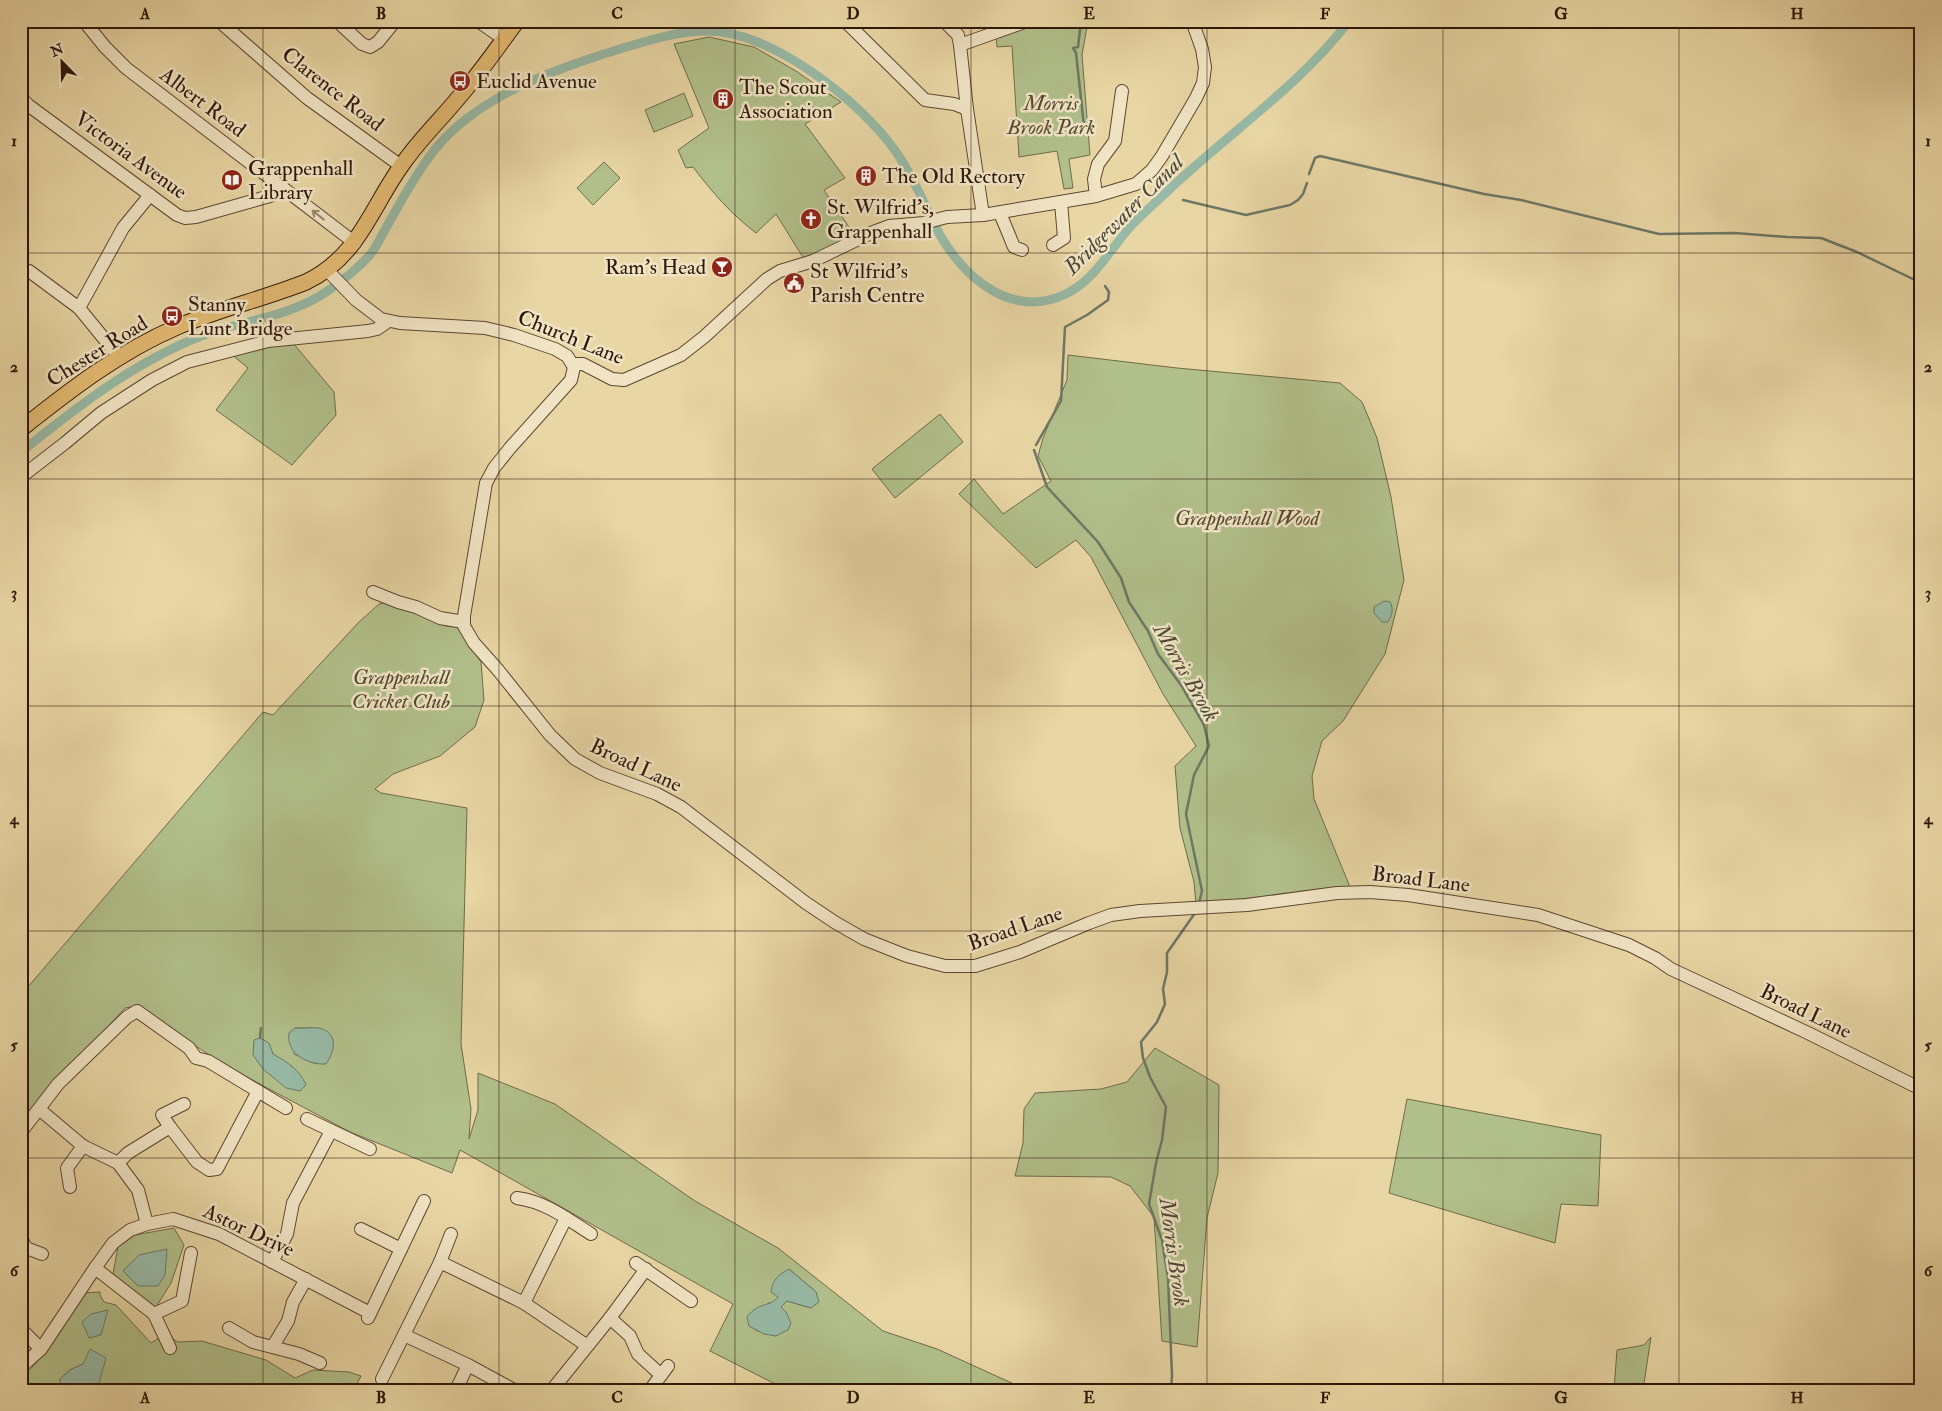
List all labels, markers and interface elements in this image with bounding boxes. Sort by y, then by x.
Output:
text: A [139,4,151,24]
text: B [376,4,386,24]
text: C [611,4,623,24]
text: D [846,4,860,24]
text: E [1083,4,1095,24]
text: F [1320,4,1330,24]
text: G [1554,4,1568,24]
text: H [1790,4,1804,24]
north arrow [38,38,88,88]
text: N [47,40,67,61]
street label: Clarence Road [276,41,390,138]
street label: Albert Road [154,61,252,144]
place label: Euclid Avenue [476,68,597,95]
bus stop icon: Euclid Avenue [448,69,472,93]
place label: The Scout Association [738,74,833,125]
building icon: The Scout Association [711,87,735,111]
park label: Morris Brook Park [1006,90,1095,141]
street label: Victoria Avenue [69,105,193,205]
text: 1 [11,131,17,151]
text: 1 [1925,131,1931,151]
water label: Bridgewater Canal [1057,148,1191,281]
place label: Grappenhall Library [248,155,354,206]
place label: The Old Rectory [882,163,1026,190]
building icon: The Old Rectory [854,164,878,188]
library icon: Grappenhall Library [220,168,244,192]
place label: St. Wilfrid's, Grappenhall [827,194,934,245]
church icon: St. Wilfrid's, Grappenhall [799,207,823,231]
one-way arrow [312,209,325,220]
place label: Ram's Head [605,254,707,281]
bar icon: Ram's Head [710,255,734,279]
place label: St Wilfrid's Parish Centre [810,258,925,309]
public building icon: St Wilfrid's Parish Centre [782,271,806,295]
place label: Stanny Lunt Bridge [188,291,293,342]
bus stop icon: Stanny Lunt Bridge [160,304,184,328]
street label: Church Lane [514,304,628,371]
street label: Chester Road [42,309,153,393]
text: 2 [10,357,18,377]
text: 2 [1924,357,1932,377]
park label: Grappenhall Wood [1175,505,1320,532]
text: 3 [11,583,17,603]
text: 3 [1925,583,1931,603]
water label: Morris Brook [1146,616,1226,727]
park label: Grappenhall Cricket Club [352,664,451,715]
street label: Broad Lane [586,732,686,799]
text: 4 [9,809,20,829]
text: 4 [1923,809,1934,829]
street label: Broad Lane [1370,860,1472,899]
street label: Broad Lane [964,900,1066,957]
street label: Broad Lane [1756,978,1856,1045]
text: 5 [10,1035,18,1055]
text: 5 [1924,1035,1932,1055]
water label: Morris Brook [1152,1194,1195,1308]
street label: Astor Drive [198,1197,299,1263]
text: 6 [10,1261,20,1281]
text: 6 [1924,1261,1934,1281]
text: A [139,1388,151,1408]
text: B [376,1388,386,1408]
text: C [611,1388,623,1408]
text: D [846,1388,860,1408]
text: E [1083,1388,1095,1408]
text: F [1320,1388,1330,1408]
text: G [1554,1388,1568,1408]
text: H [1790,1388,1804,1408]

